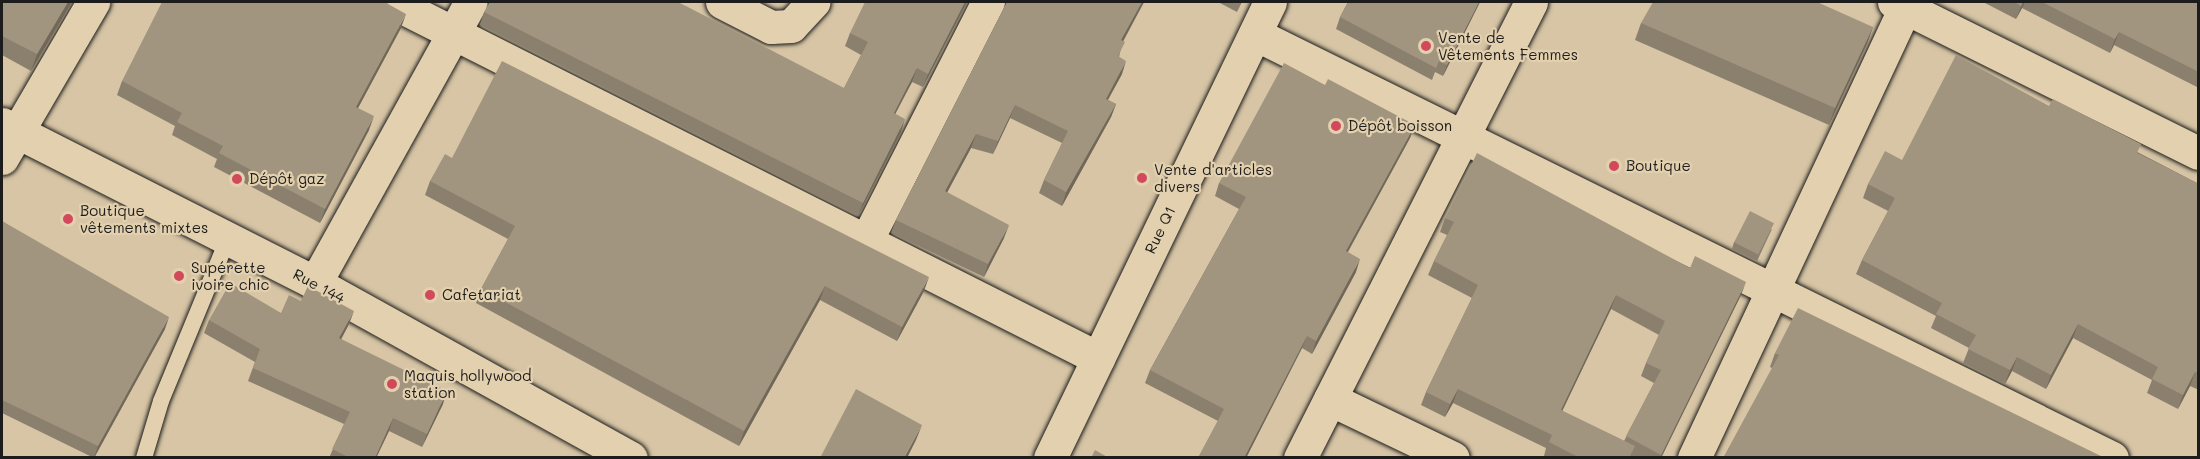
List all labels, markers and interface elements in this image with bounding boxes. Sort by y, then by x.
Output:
place label: Vente de Vêtements Femmes [1438,28,1578,63]
marker: Vente de Vêtements Femmes [1419,39,1433,53]
place label: Dépôt boisson [1348,117,1452,135]
marker: Dépôt boisson [1329,119,1343,133]
place label: Boutique [1626,157,1691,175]
marker: Boutique [1607,159,1621,173]
place label: Vente d'articles divers [1154,160,1272,195]
place label: Dépôt gaz [249,170,325,188]
marker: Vente d'articles divers [1135,171,1149,185]
marker: Dépôt gaz [230,172,244,186]
place label: Boutique vêtements mixtes [80,201,208,236]
street label: Rue Q1 [1141,203,1179,257]
marker: Boutique vêtements mixtes [61,212,75,226]
place label: Supérette ivoire chic [191,258,269,293]
street label: Rue 144 [290,265,348,307]
marker: Supérette ivoire chic [172,269,186,283]
place label: Cafetariat [442,286,521,304]
marker: Cafetariat [423,288,437,302]
place label: Maquis hollywood station [404,366,531,401]
marker: Maquis hollywood station [385,377,399,391]

